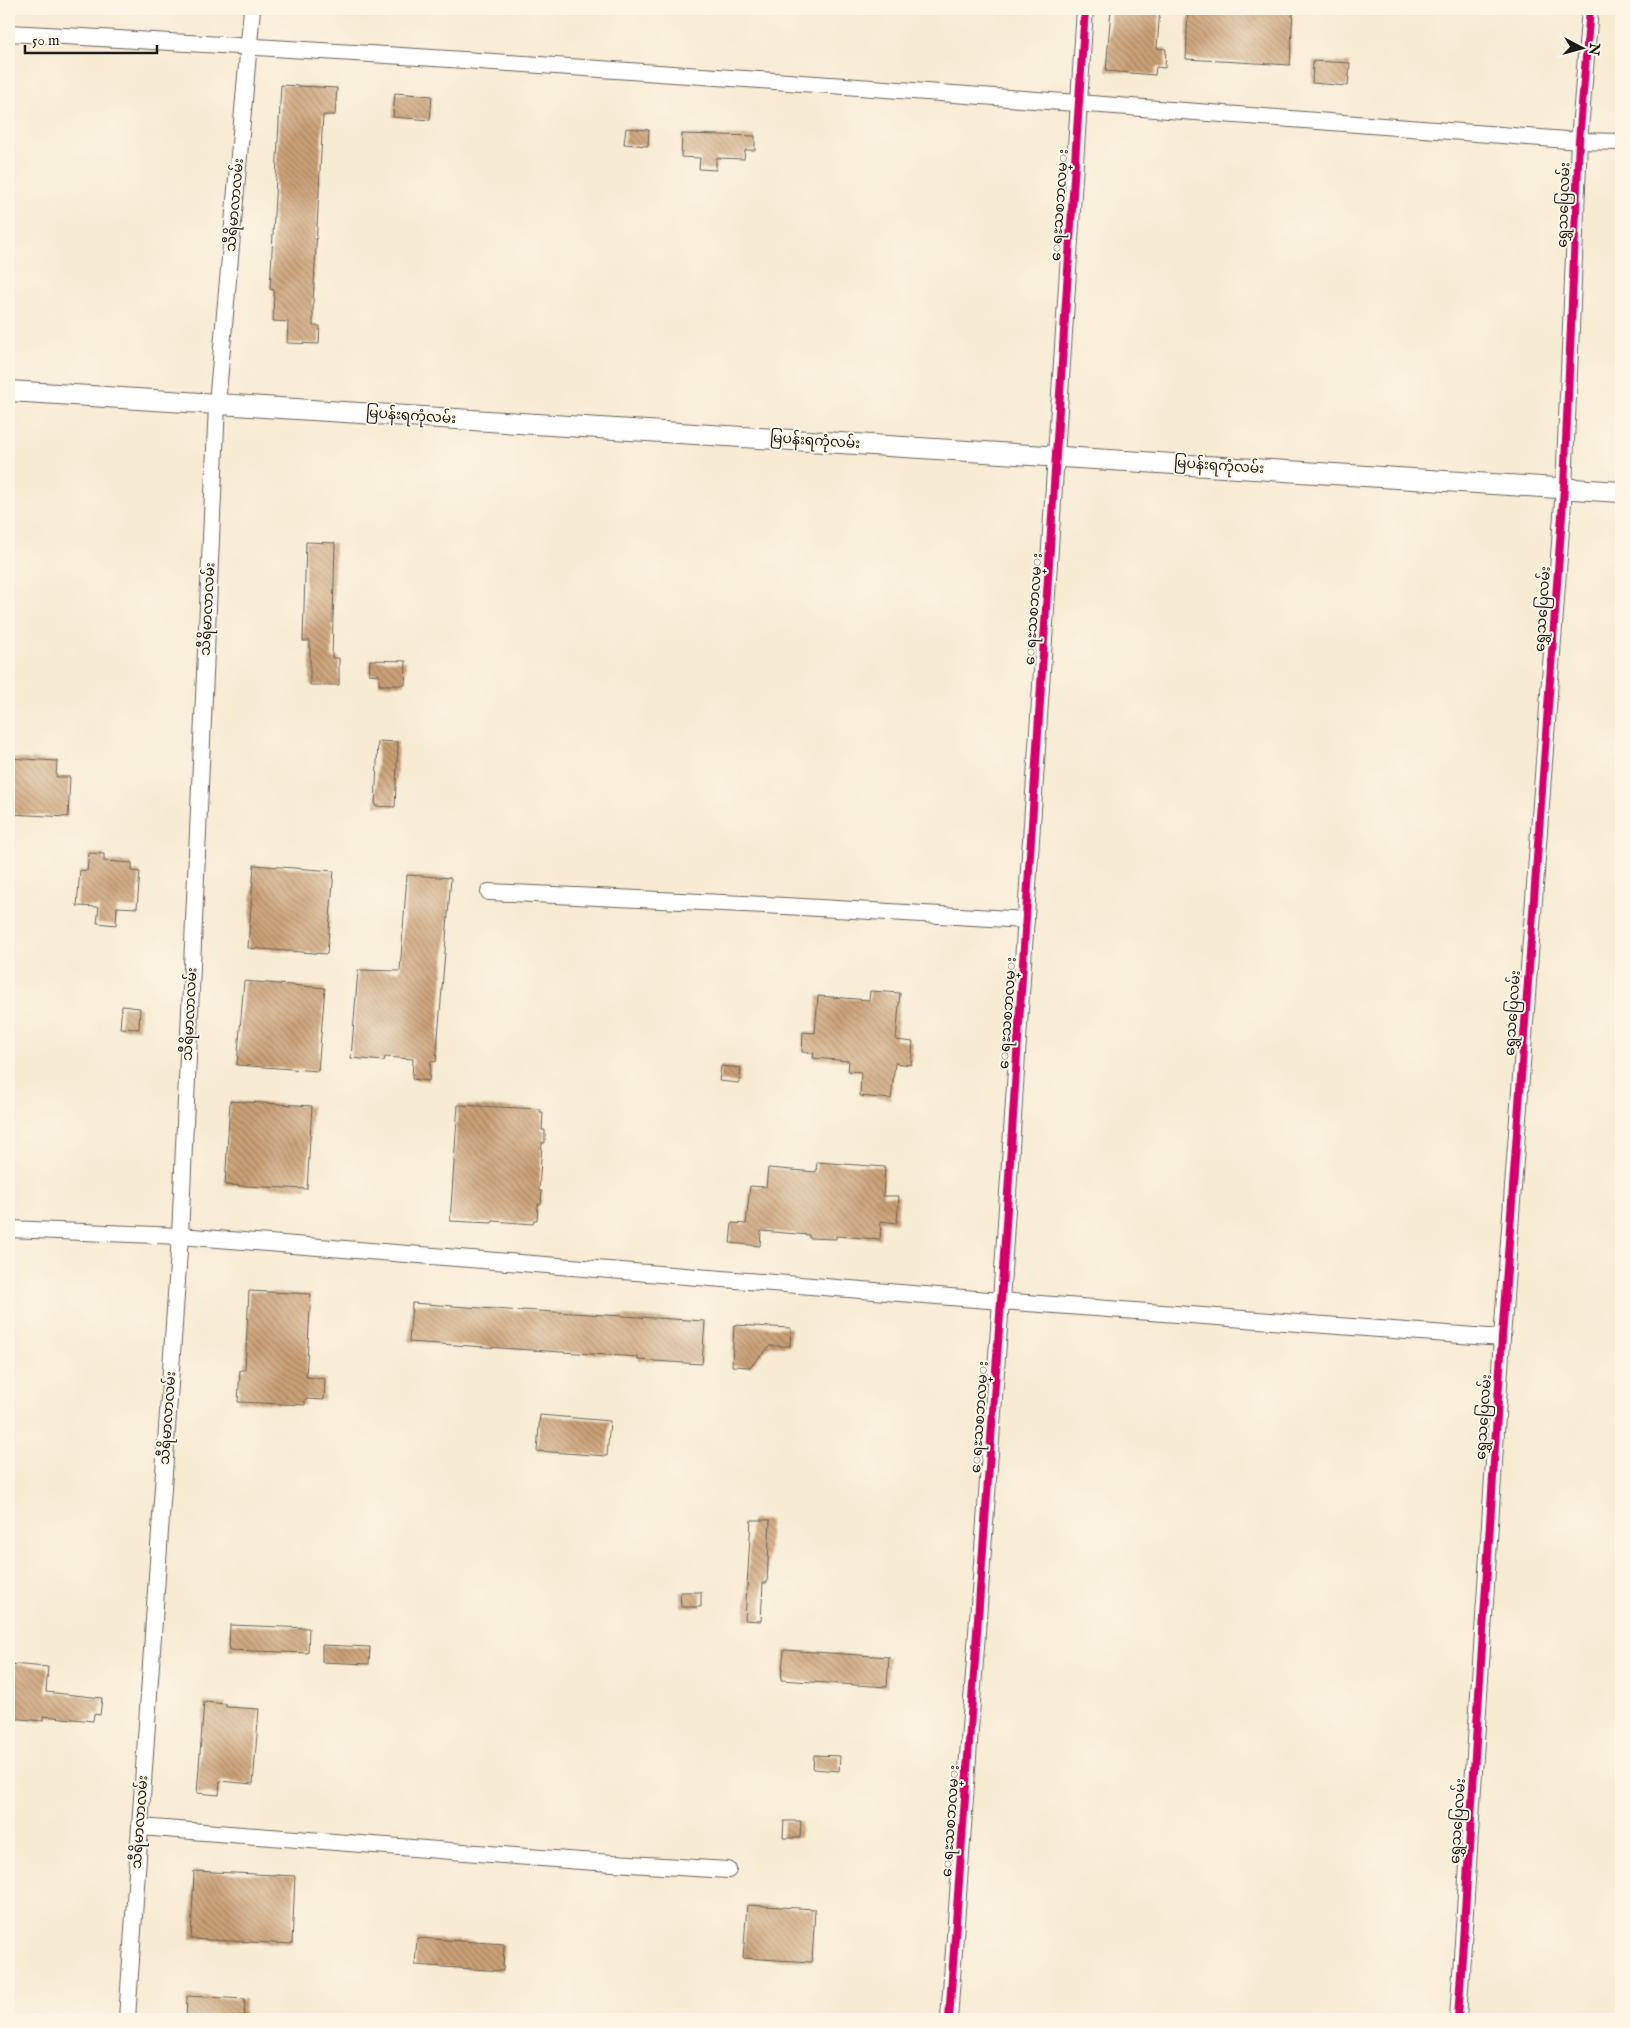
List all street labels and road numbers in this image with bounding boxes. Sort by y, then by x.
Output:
street label: ေရႊသစၥာလမ္း [1047,149,1075,262]
street label: သီရိမာလာလမ်း [220,157,250,253]
street label: ရွှေသပြေလမ်း [1552,162,1576,248]
street label: မြပန်းရကုံလမ်း [365,402,457,430]
street label: မြပန်းရကုံလမ်း [769,427,861,455]
street label: မြပန်းရကုံလမ်း [1173,452,1265,480]
street label: ေရႊသစၥာလမ္း [1021,553,1049,666]
street label: သီရိမာလာလမ်း [195,562,221,656]
street label: ရွှေသပြေလမ်း [1529,566,1557,652]
street label: ေရႊသစၥာလမ္း [995,957,1023,1070]
street label: သီရိမာလာလမ်း [177,967,203,1061]
street label: ရွှေသပြေလမ်း [1499,970,1527,1056]
street label: ေရႊသစၥာလမ္း [967,1361,995,1474]
street label: သီရိမာလာလမ်း [154,1371,182,1465]
street label: ရွှေသပြေလမ်း [1470,1374,1498,1460]
street label: ေရႊသစၥာလမ္း [938,1765,966,1878]
street label: သီရိမာလာလမ်း [126,1775,154,1869]
street label: ရွှေသပြေလမ်း [1444,1778,1472,1864]

